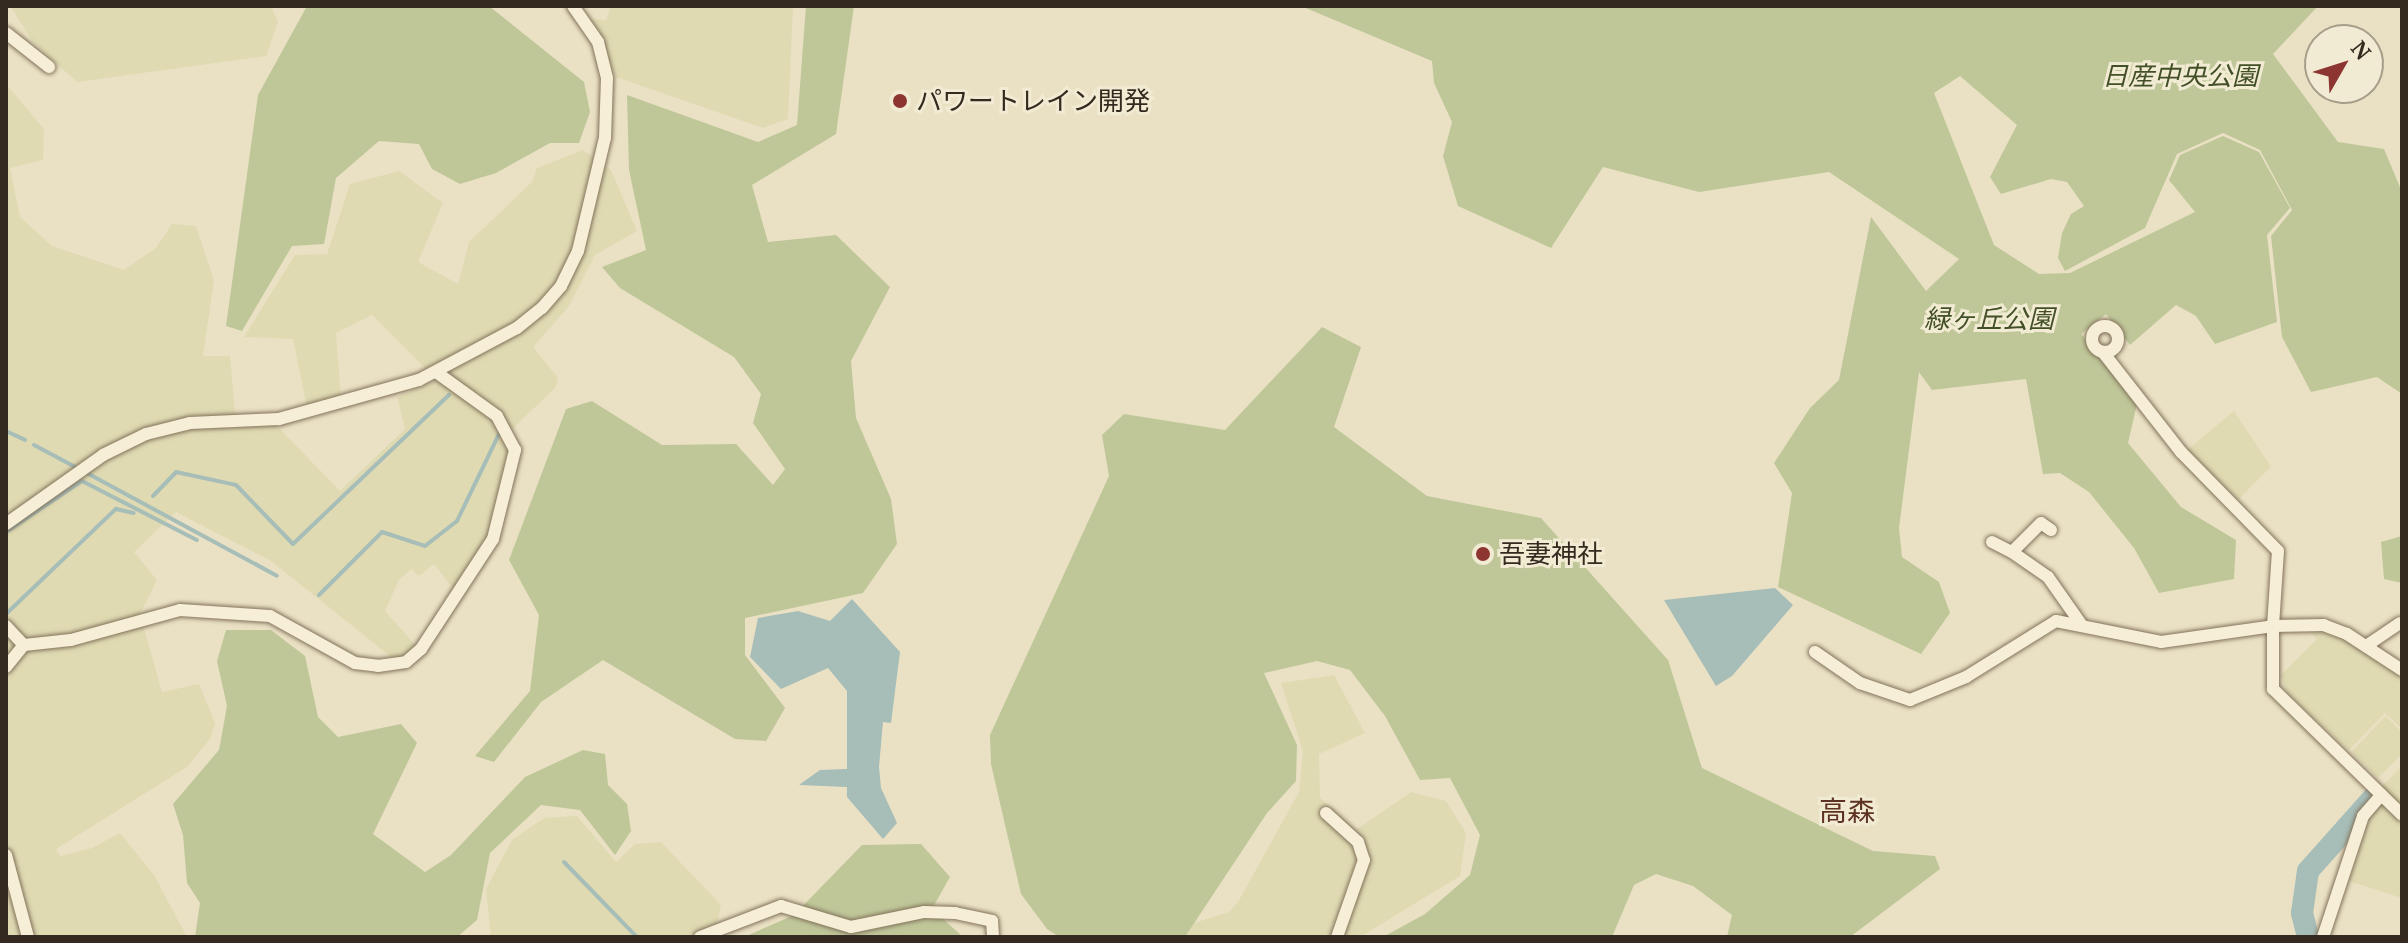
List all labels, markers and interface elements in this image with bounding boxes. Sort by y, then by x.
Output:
north arrow [2304,24,2384,104]
text: N [2345,34,2378,65]
park label: 日産中央公園 [2102,60,2258,92]
place label: パワートレイン開発 [916,85,1150,117]
marker: パワートレイン開発 [891,92,909,110]
park label: 緑ヶ丘公園 [1924,303,2054,335]
place label: 吾妻神社 [1499,538,1603,570]
marker: 吾妻神社 [1474,545,1492,563]
district label: 高森 [1819,794,1875,828]

